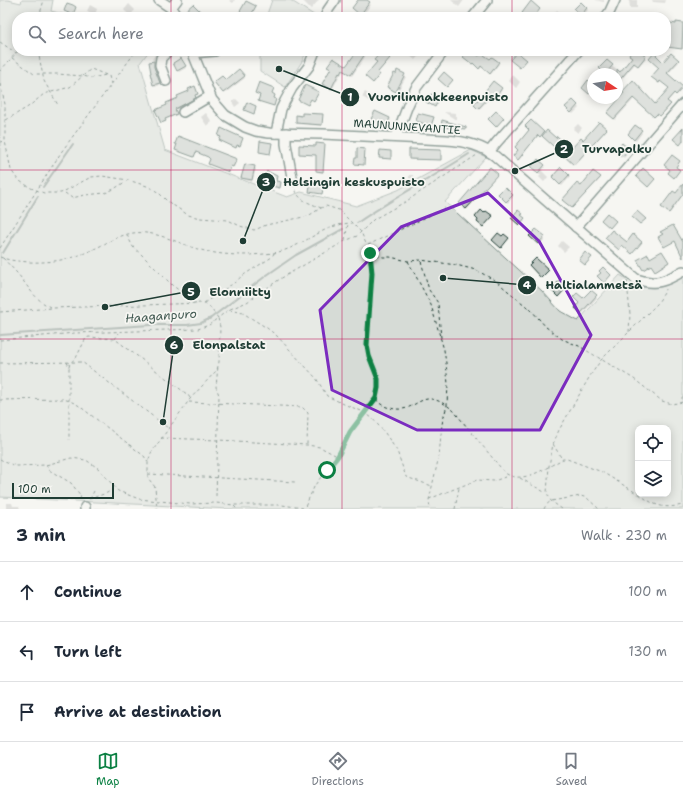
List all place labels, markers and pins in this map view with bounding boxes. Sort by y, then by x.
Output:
callout: Vuorilinnakkeenpuisto [340,85,516,109]
callout: Turvapolku [554,137,660,161]
callout: Helsingin keskuspuisto [256,170,433,194]
callout: Haltialanmetsä [517,273,650,297]
callout: Elonniitty [181,279,278,303]
callout: Elonpalstat [164,333,273,357]

